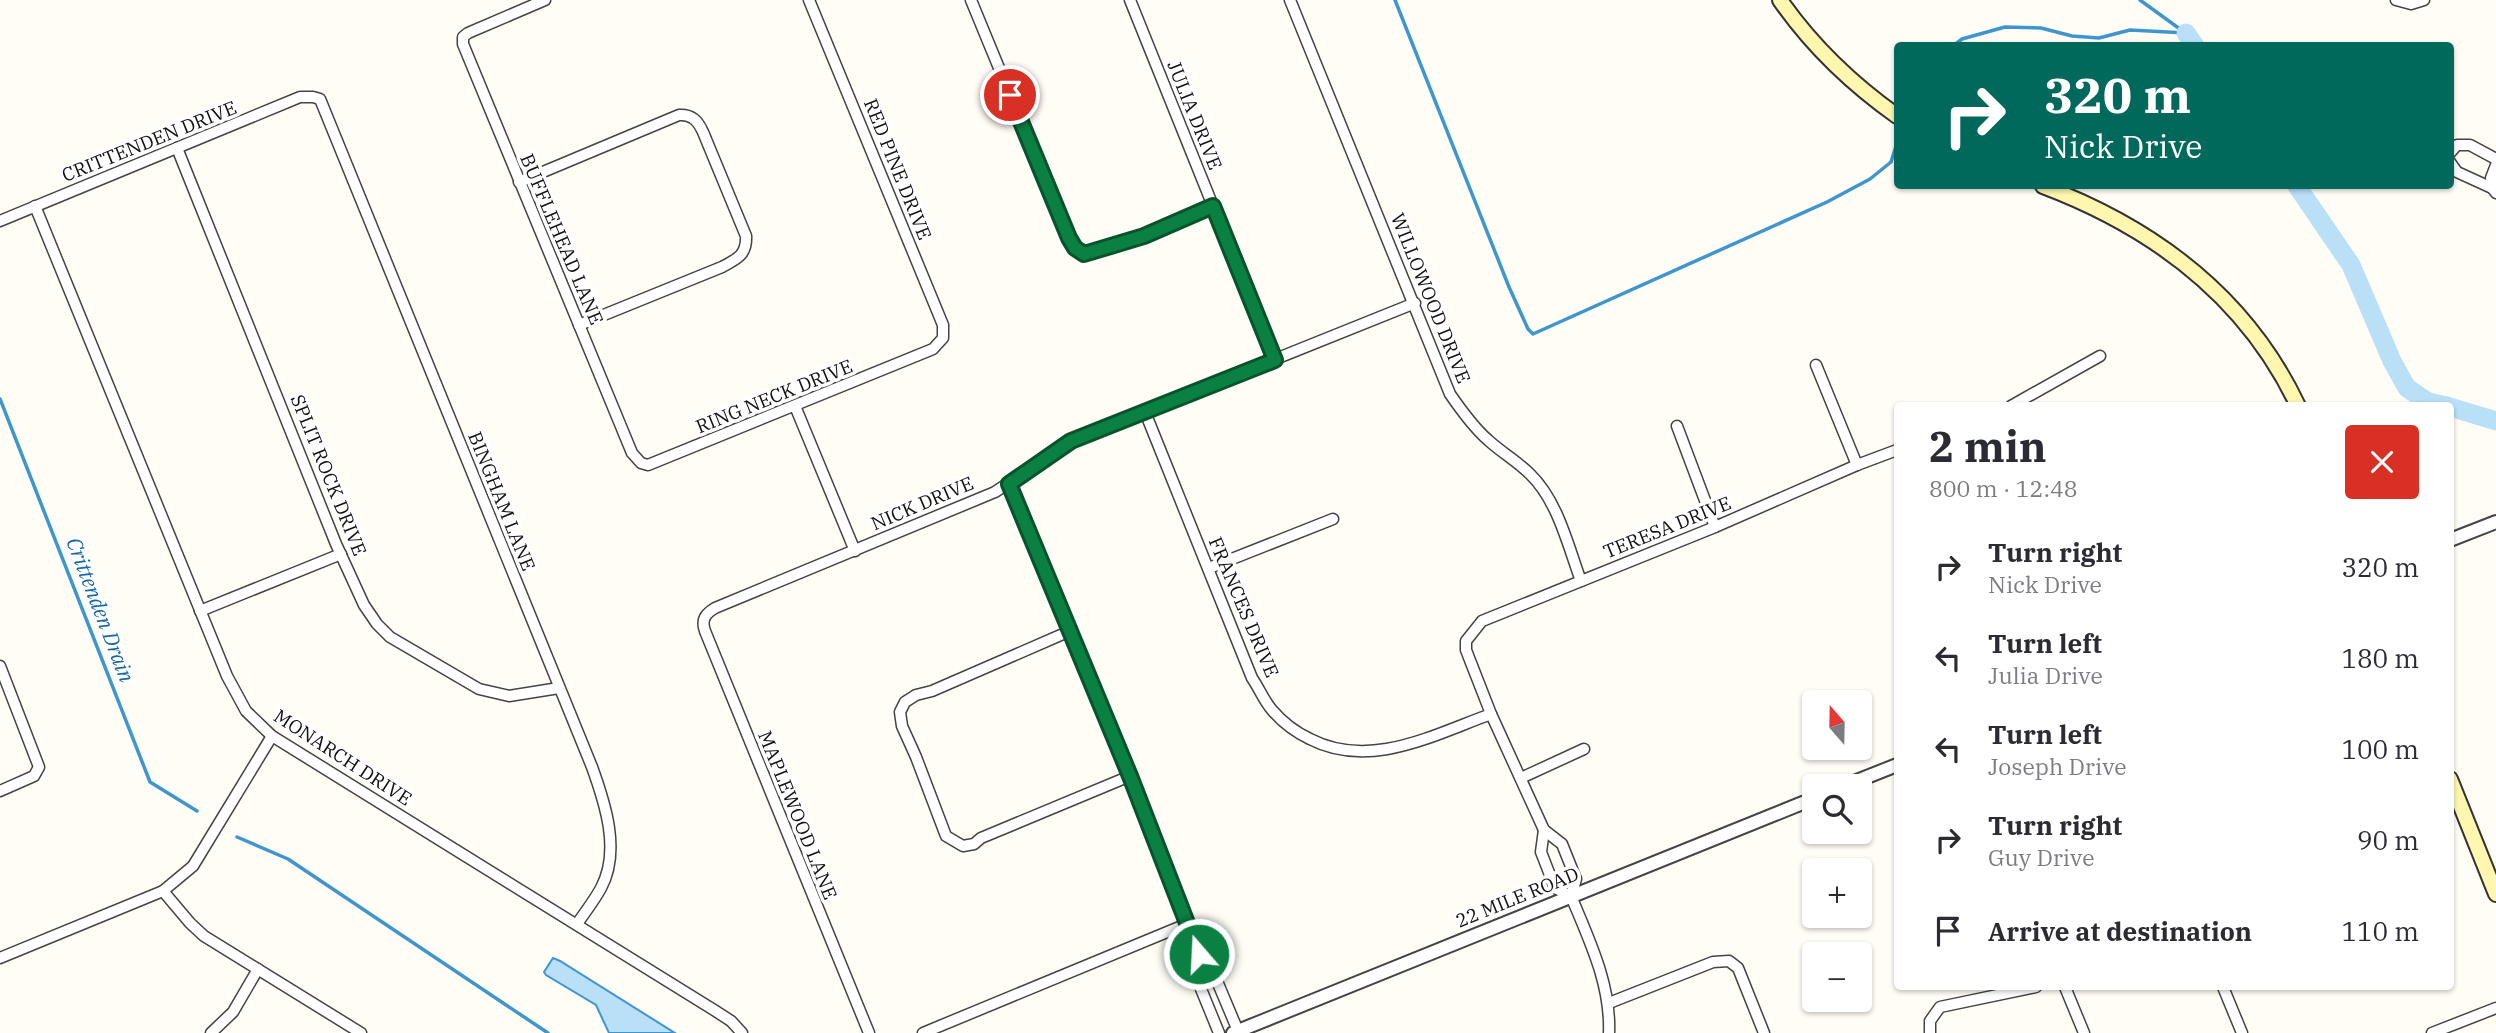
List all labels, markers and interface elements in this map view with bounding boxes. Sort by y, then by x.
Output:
street label: JULIA DRIVE [1162,57,1228,173]
text: 320 m [2044,63,2191,126]
pin [980,65,1040,125]
icon: right [1929,70,2020,161]
icon: arrive [991,76,1029,114]
street label: CRITTENDEN DRIVE [58,95,240,187]
street label: RED PINE DRIVE [859,95,937,243]
text: Nick Drive [2044,125,2202,167]
street label: BUFFLEHEAD LANE [515,150,609,328]
street label: WILLOWOOD DRIVE [1386,209,1476,387]
street label: RING NECK DRIVE [692,354,856,438]
street label: SPLIT ROCK DRIVE [286,391,372,559]
text: 2 min [1929,419,2047,474]
button: close [2345,425,2419,499]
street label: BINGHAM LANE [463,428,541,574]
street label: NICK DRIVE [867,471,977,535]
text: 800 m · 12:48 [1929,473,2078,503]
street label: TERESA DRIVE [1600,490,1734,564]
water label: Crittenden Drain [60,533,141,686]
street label: FRANCES DRIVE [1204,533,1284,681]
text: Turn right [1988,535,2122,569]
icon: right [1929,548,1967,586]
text: 320 m [2341,550,2419,584]
text: Nick Drive [1988,569,2102,599]
text: Turn left [1988,626,2102,660]
icon: left [1929,639,1967,677]
text: 180 m [2341,641,2419,675]
text: Julia Drive [1988,660,2103,690]
north arrow [1802,690,1872,760]
map controls [1802,690,1872,1012]
street label: MONARCH DRIVE [270,703,416,811]
text: Turn left [1988,717,2102,751]
street label: MAPLEWOOD LANE [753,727,843,903]
icon: left [1929,730,1967,768]
text: 100 m [2341,732,2419,766]
text: Joseph Drive [1988,751,2127,781]
button: search [1802,774,1872,844]
text: Turn right [1988,808,2122,842]
icon: right [1929,821,1967,859]
text: 90 m [2357,823,2419,857]
text: Guy Drive [1988,842,2095,872]
button: + [1802,858,1872,928]
street label: 22 MILE ROAD [1452,861,1582,933]
icon: arrive [1929,912,1967,950]
text: Arrive at destination [1988,914,2252,948]
text: 110 m [2341,914,2419,948]
position arrow [1162,917,1236,991]
button: − [1802,942,1872,1012]

